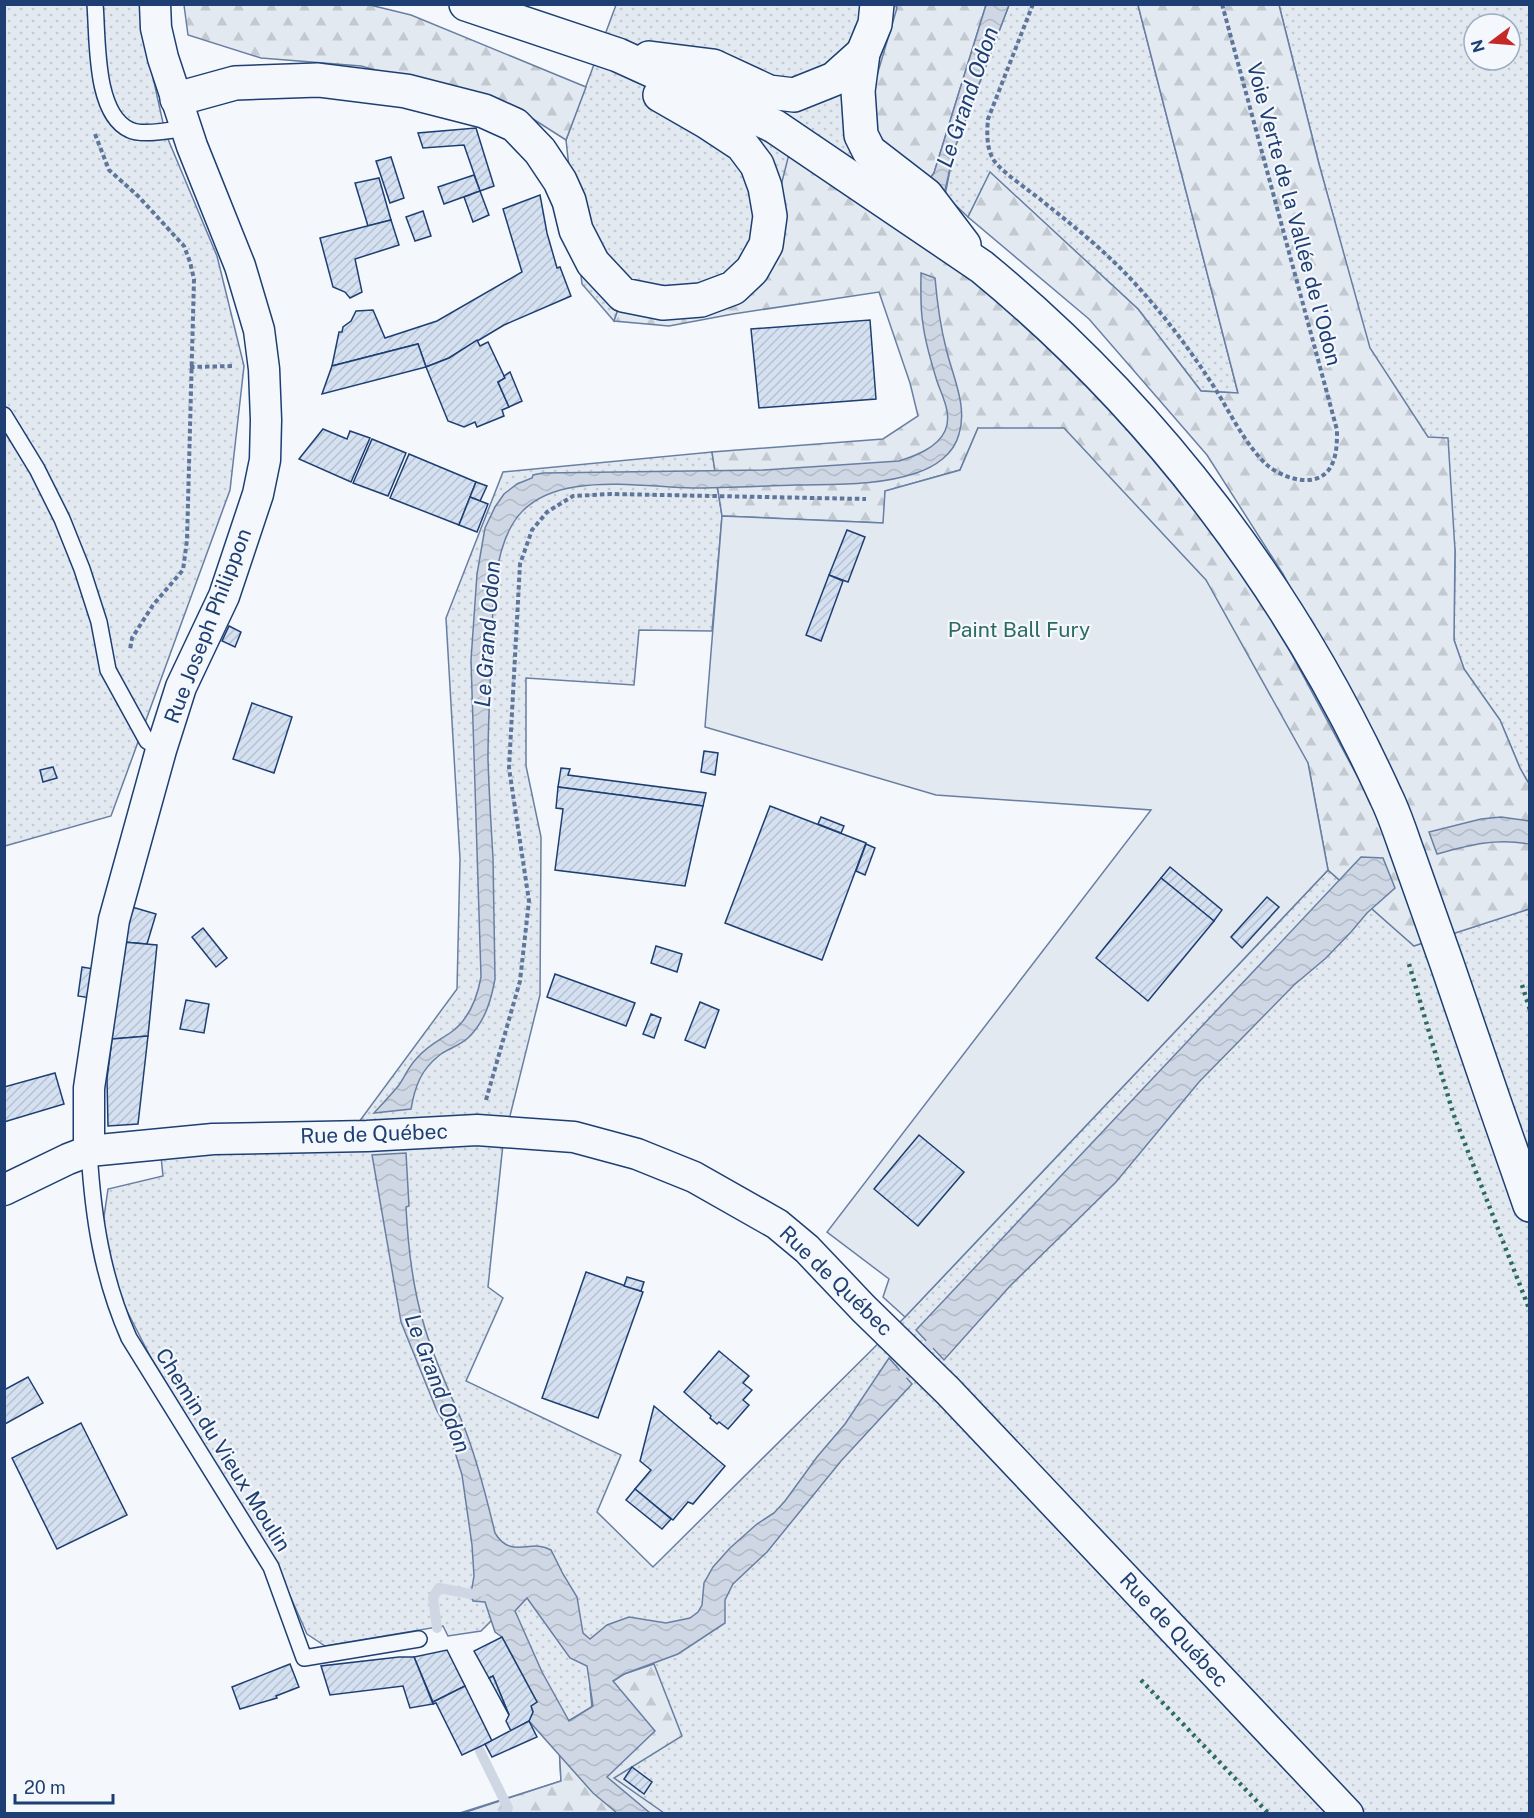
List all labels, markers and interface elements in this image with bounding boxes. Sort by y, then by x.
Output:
north arrow [1462,12,1522,72]
water label: Le Grand Odon [931,23,1003,171]
text: N [1467,37,1489,55]
street label: Voie Verte de la Vallée de l'Odon [1242,59,1347,368]
street label: Rue Joseph Philippon [159,525,256,727]
water label: Le Grand Odon [469,560,505,708]
park label: Paint Ball Fury [948,617,1090,642]
street label: Rue de Québec [300,1118,448,1149]
street label: Rue de Québec [774,1220,898,1341]
water label: Le Grand Odon [400,1310,476,1456]
street label: Chemin du Vieux Moulin [151,1344,296,1556]
street label: Rue de Québec [1115,1567,1234,1692]
scale bar [15,1767,112,1805]
text: 20 m [24,1777,66,1798]

